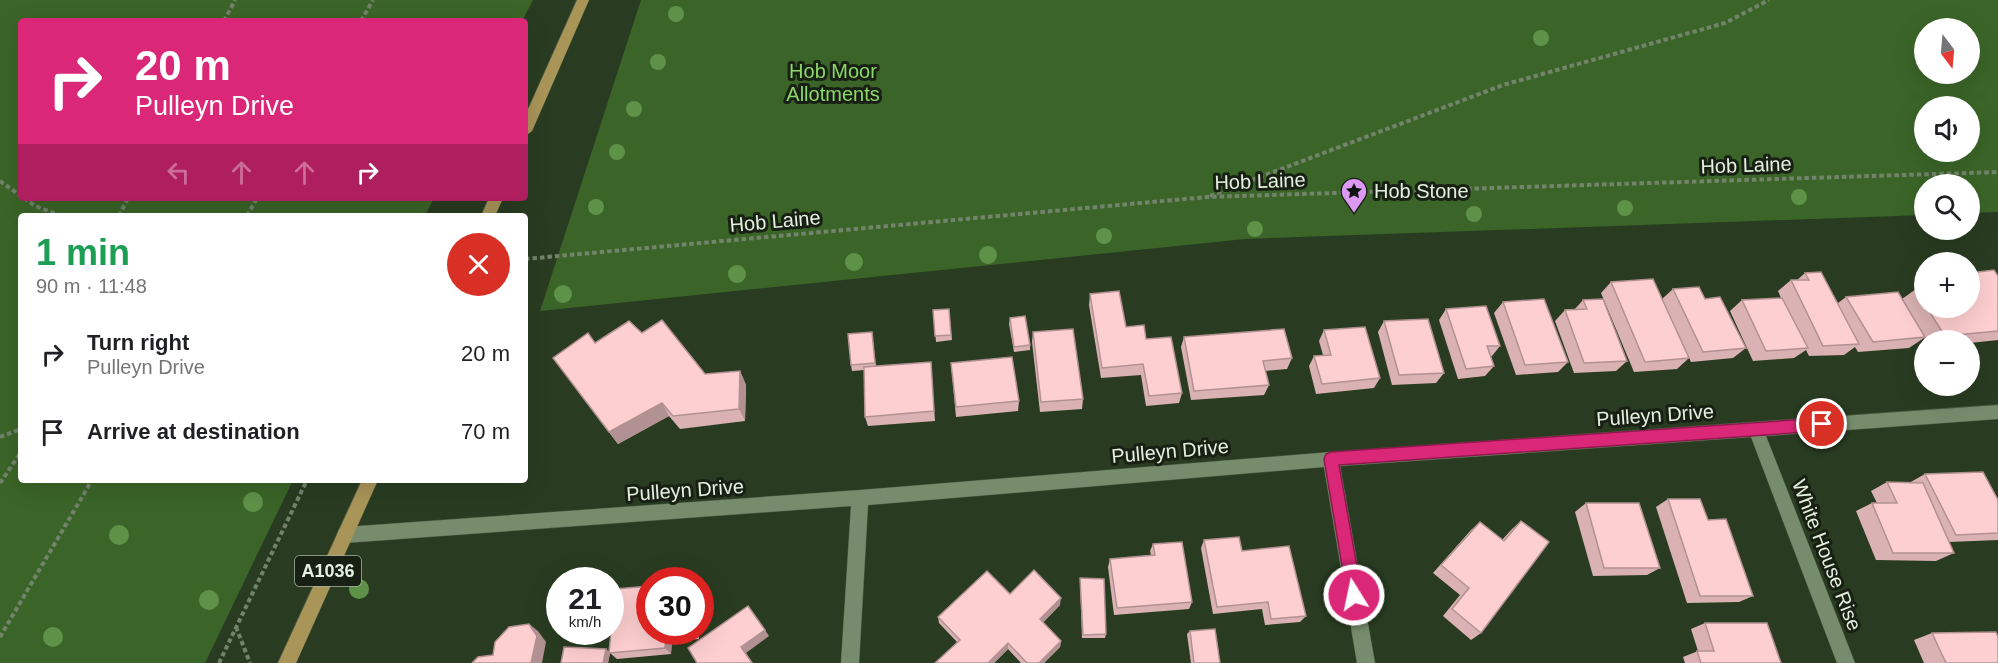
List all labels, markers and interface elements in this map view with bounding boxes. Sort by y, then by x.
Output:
north arrow [1914,18,1980,84]
map controls [1914,18,1980,396]
icon: right [36,42,114,120]
text: 20 m [135,42,231,89]
park label: Hob Moor Allotments [786,60,880,105]
text: Pulleyn Drive [135,91,294,121]
button: sound [1914,96,1980,162]
street label: Hob Laine [1700,152,1792,178]
icon: left [162,156,195,189]
icon: ahead [225,156,258,189]
icon: ahead [288,156,321,189]
icon: right [351,156,384,189]
street label: Hob Laine [1214,168,1306,194]
button: search [1914,174,1980,240]
place icon: Hob Stone [1339,176,1369,214]
place label: Hob Stone [1374,180,1469,202]
street label: Hob Laine [729,206,821,236]
text: 1 min [36,232,130,273]
button: close [447,233,510,296]
button: + [1914,252,1980,318]
text: 90 m · 11:48 [36,275,147,297]
text: Turn right [87,330,189,355]
button: − [1914,330,1980,396]
icon: right [36,338,69,371]
text: 20 m [461,341,510,366]
text: Pulleyn Drive [87,356,205,378]
pin [1796,398,1847,449]
street label: Pulleyn Drive [1595,400,1715,430]
icon: arrive [1805,407,1838,440]
icon: arrive [36,416,69,449]
text: Arrive at destination [87,419,300,444]
text: 70 m [461,419,510,444]
street label: Pulleyn Drive [1110,435,1230,467]
street label: Pulleyn Drive [625,475,745,505]
street label: White House Rise [1788,476,1866,634]
road number: A1036 [295,556,361,586]
position arrow [1322,563,1386,627]
speed limit sign: 30 [636,567,714,645]
text: 21 [568,582,602,615]
text: km/h [569,613,601,630]

